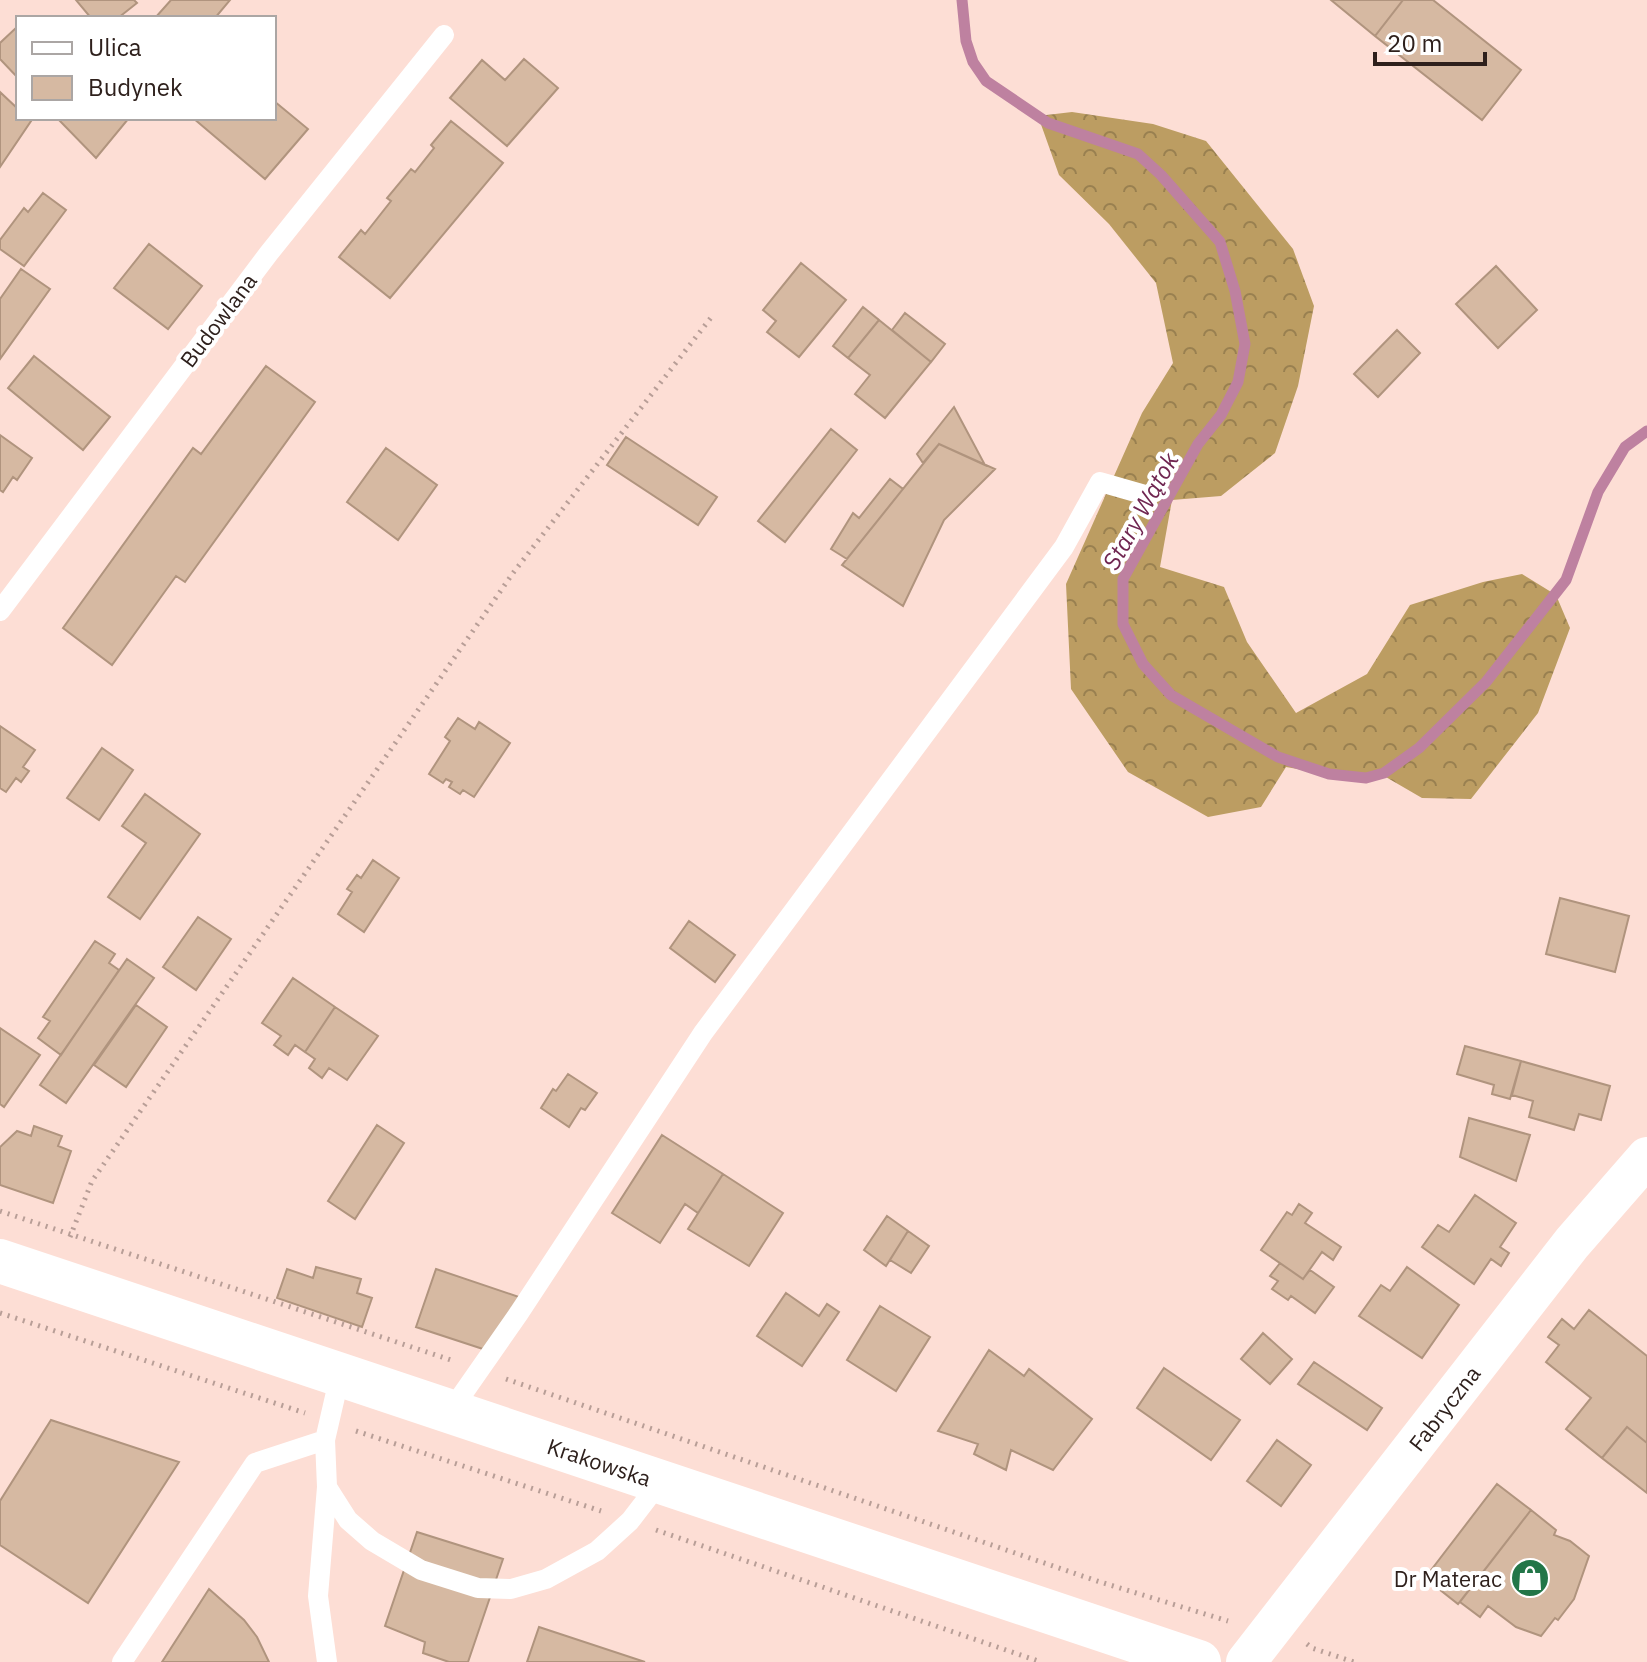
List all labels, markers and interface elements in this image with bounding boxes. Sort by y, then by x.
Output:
legend [16,16,276,120]
scale bar [1375,16,1485,66]
text: 20 m [1387,27,1442,59]
text: Ulica [88,31,142,63]
text: Budynek [88,71,183,103]
street label: Budowlana [173,267,263,373]
water label: Stary Wątok [1095,446,1186,575]
street label: Fabryczna [1401,1359,1486,1456]
street label: Krakowska [544,1431,655,1492]
shop icon: Dr Materac [1509,1557,1551,1599]
place label: Dr Materac [1394,1564,1502,1593]

